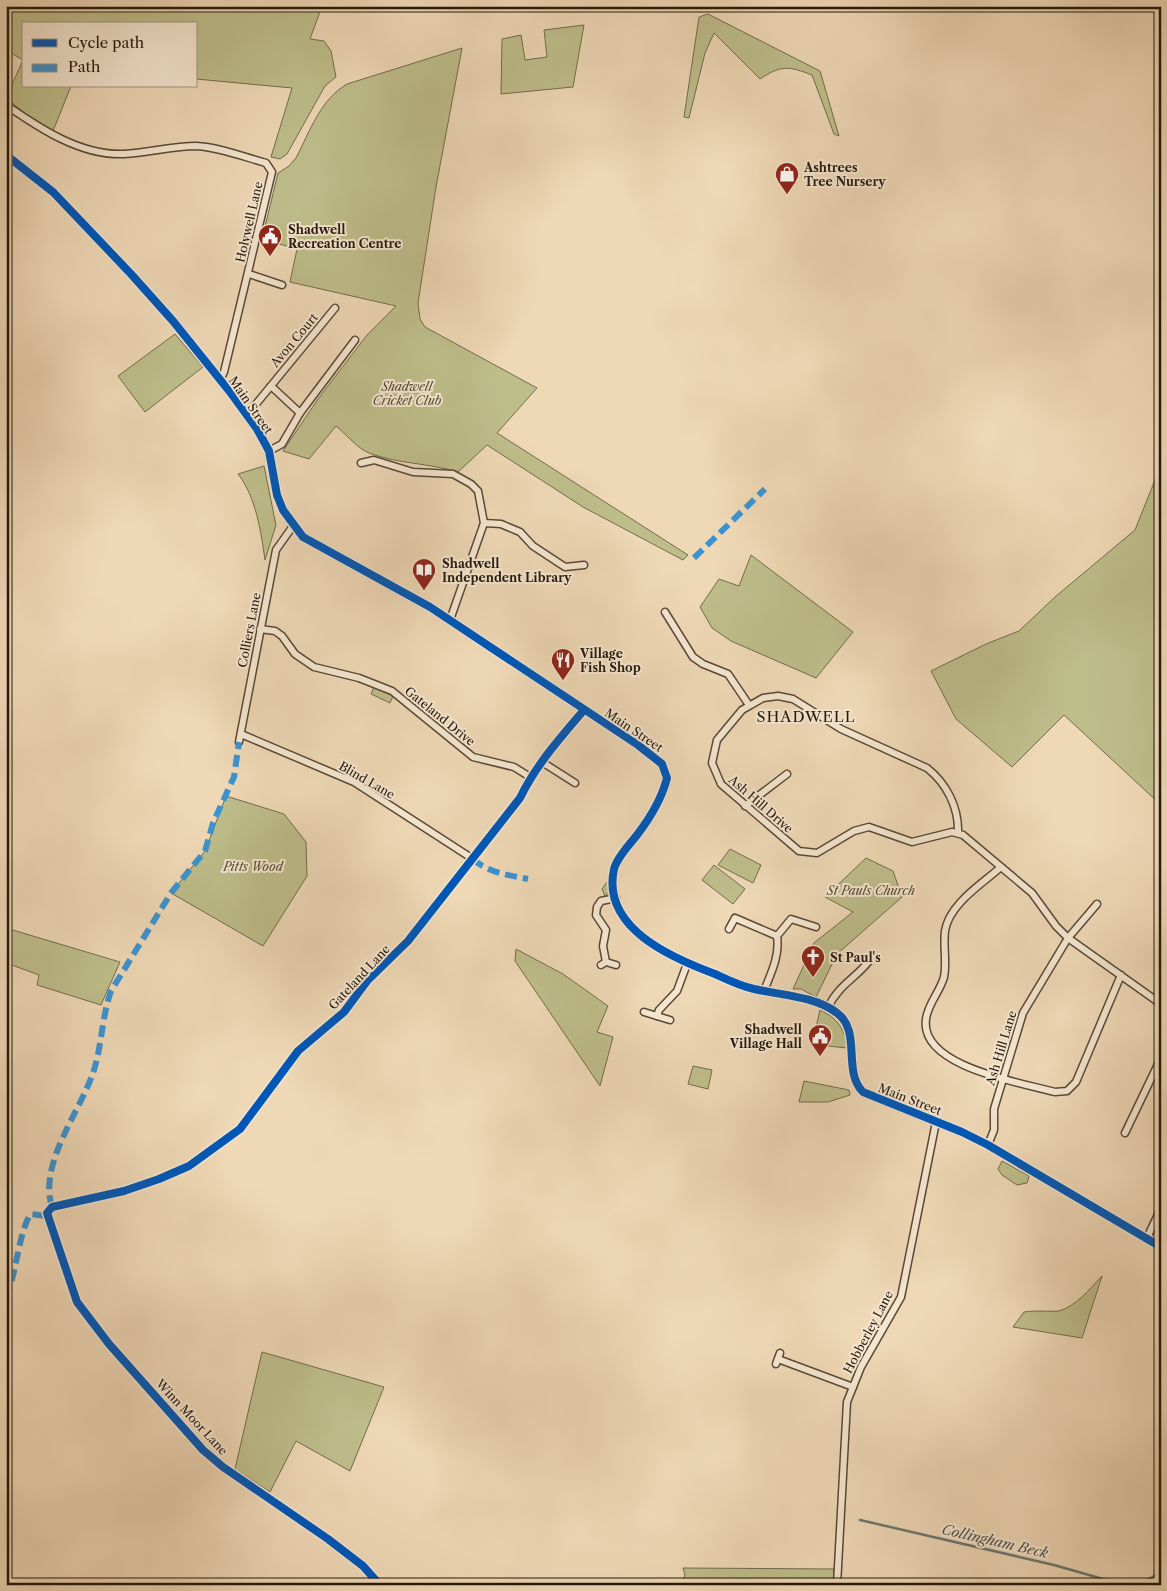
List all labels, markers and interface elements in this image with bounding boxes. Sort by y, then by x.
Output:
legend [22,22,198,88]
text: Cycle path [68,33,145,52]
text: Path [68,57,101,76]
place label: Ashtrees Tree Nursery [803,160,886,189]
shop icon: Ashtrees Tree Nursery [774,161,800,195]
street label: Holywell Lane [232,180,266,264]
place label: Shadwell Recreation Centre [288,222,402,251]
public building icon: Shadwell Recreation Centre [257,223,283,257]
street label: Avon Court [267,309,321,371]
street label: Main Street [226,373,277,437]
park label: Shadwell Cricket Club [373,379,442,408]
place label: Shadwell Independent Library [442,556,572,585]
library icon: Shadwell Independent Library [411,557,437,591]
street label: Colliers Lane [234,591,264,669]
place label: Village Fish Shop [579,646,641,675]
restaurant icon: Village Fish Shop [550,647,576,681]
street label: Gateland Drive [402,683,478,749]
street label: Main Street [602,705,666,755]
district label: SHADWELL [756,707,856,726]
street label: Blind Lane [336,758,398,802]
street label: Ash Hill Drive [725,771,796,836]
park label: Pitts Wood [222,859,285,874]
park label: St Pauls Church [826,883,915,898]
street label: Gateland Lane [325,941,393,1013]
church icon: St Paul's [800,944,826,978]
place label: St Paul's [830,950,881,965]
street label: Ash Hill Lane [982,1008,1020,1088]
place label: Shadwell Village Hall [729,1022,802,1051]
public building icon: Shadwell Village Hall [807,1023,833,1057]
street label: Main Street [876,1080,945,1118]
street label: Hobberley Lane [840,1288,896,1376]
street label: Winn Moor Lane [152,1375,231,1458]
water label: Collingham Beck [940,1520,1051,1562]

